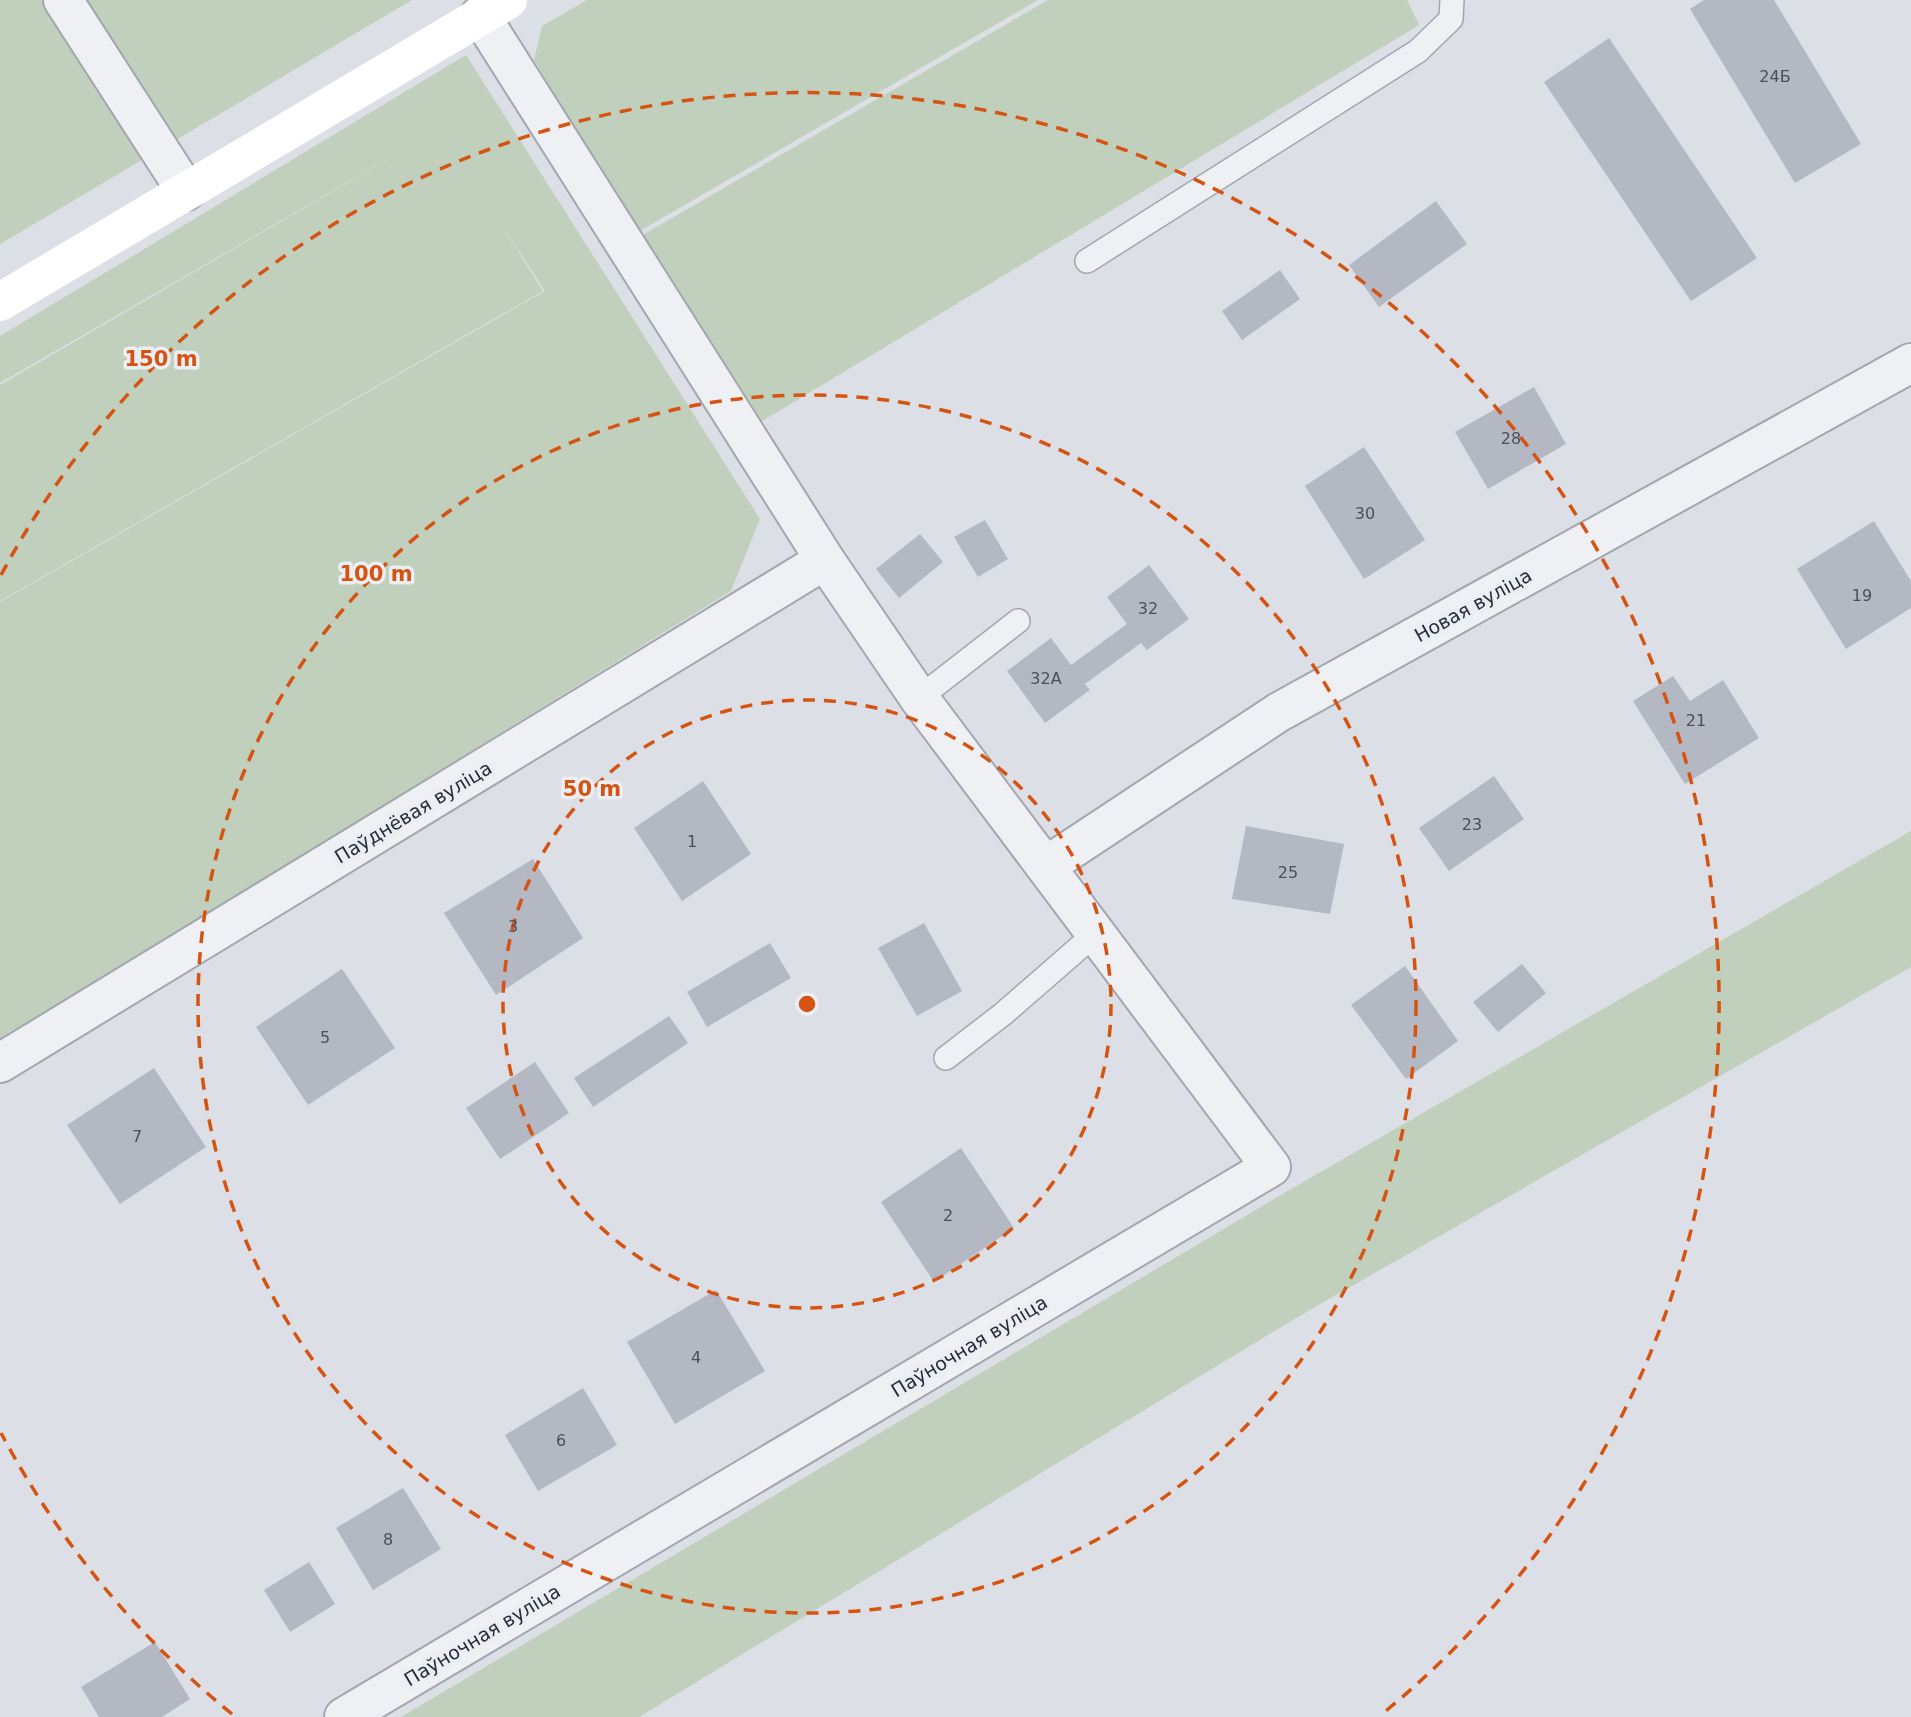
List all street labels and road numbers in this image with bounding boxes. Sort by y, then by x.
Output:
street label: Новая вуліца [1411,564,1535,646]
street label: Паўднёвая вуліца [331,756,495,868]
street label: Паўночная вуліца [887,1291,1051,1401]
street label: Паўночная вуліца [400,1580,564,1690]

